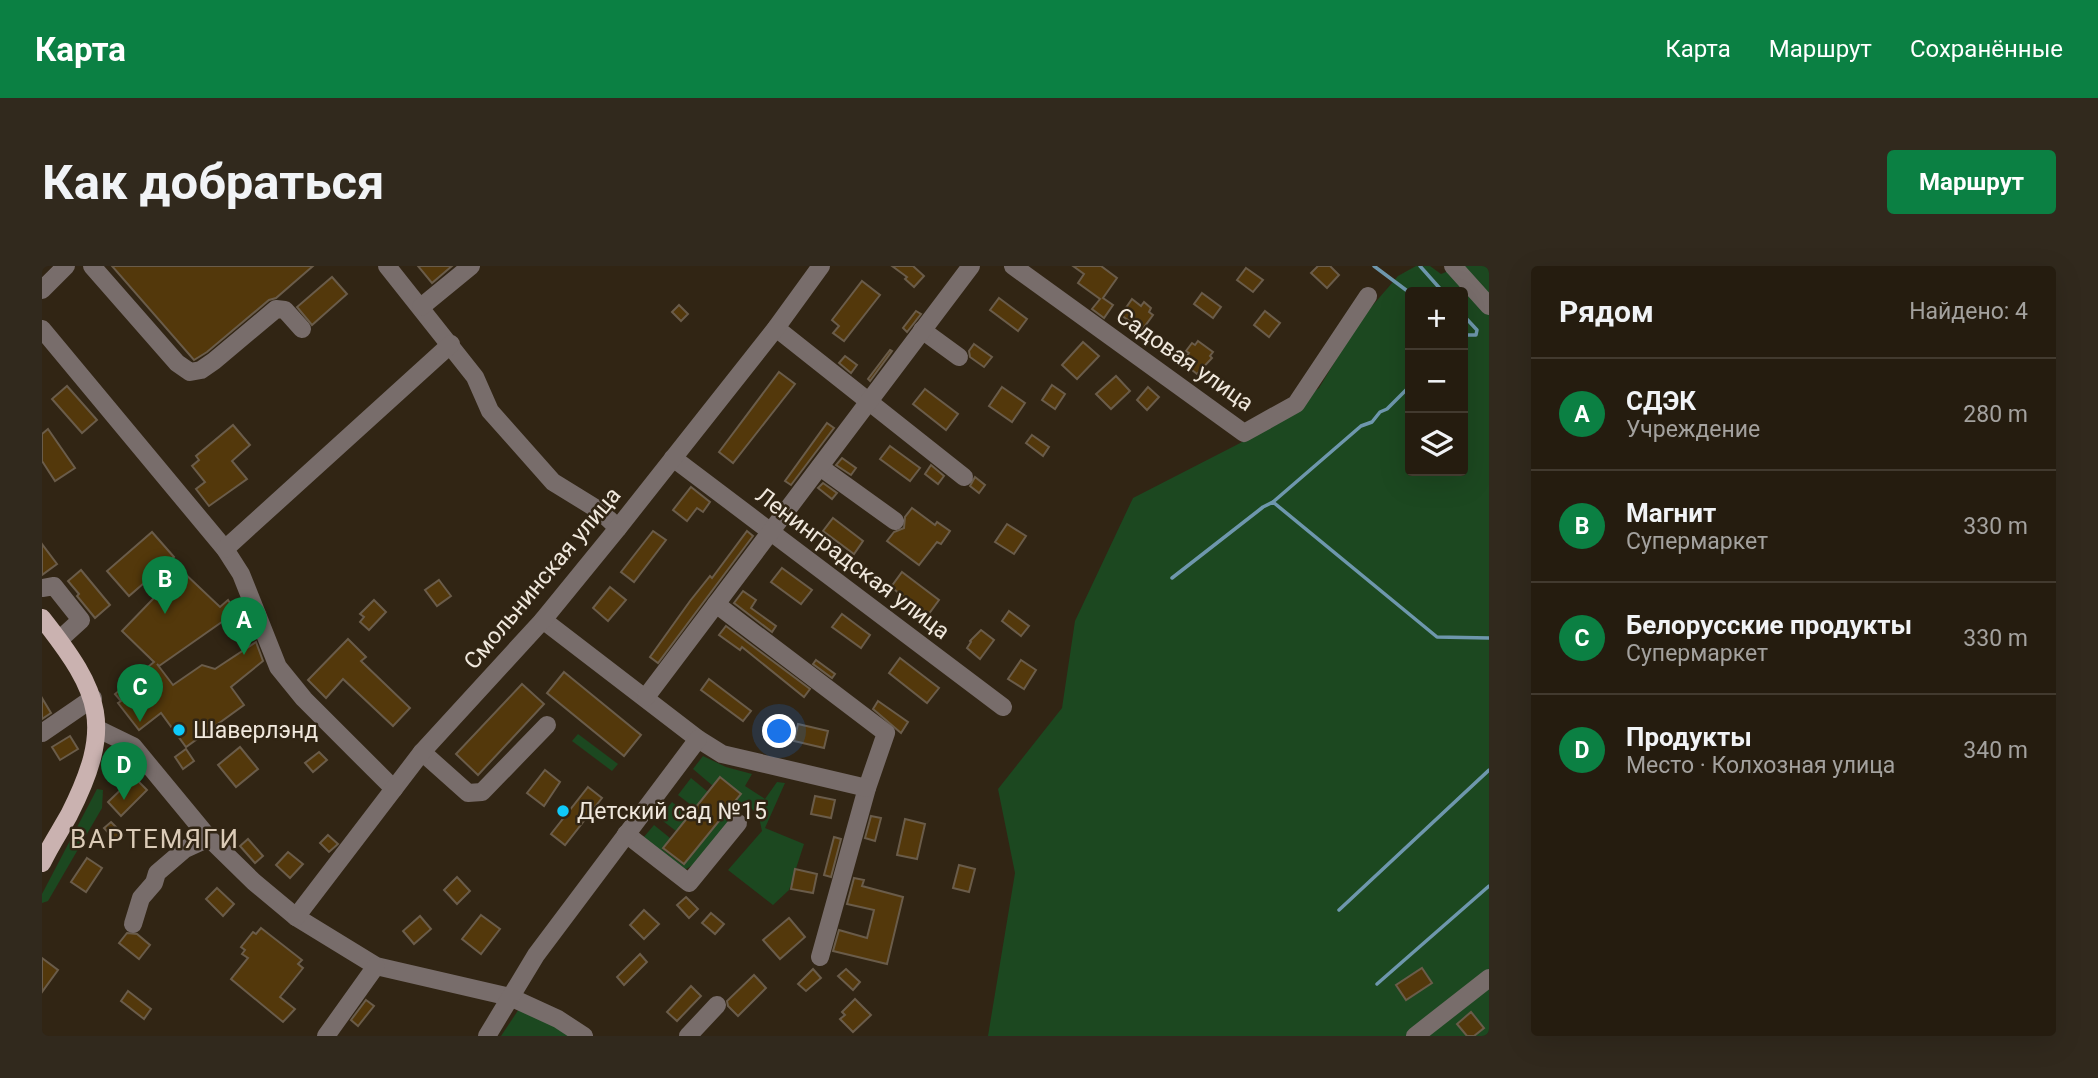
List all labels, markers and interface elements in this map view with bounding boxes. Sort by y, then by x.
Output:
text: Карта [35,30,126,69]
text: Карта [1665,35,1731,63]
text: Маршрут [1769,35,1872,63]
text: Сохранённые [1910,35,2063,63]
button: Маршрут [1887,150,2056,214]
text: Как добраться [42,154,384,211]
map controls [1405,287,1468,476]
button: + [1405,287,1468,350]
text: Рядом [1559,294,1654,329]
text: Найдено: 4 [1909,298,2028,325]
street label: Садовая улица [1111,302,1259,417]
button: − [1405,350,1468,413]
text: СДЭК [1626,386,1696,416]
text: A [1574,401,1590,428]
text: 280 m [1963,401,2028,428]
button: layers [1405,413,1468,476]
text: Учреждение [1626,416,1760,443]
street label: Смольнинская улица [458,482,626,675]
street label: Ленинградская улица [750,482,955,645]
text: Магнит [1626,498,1716,528]
text: B [1575,513,1589,540]
text: 330 m [1963,513,2028,540]
text: Супермаркет [1626,528,1768,555]
pin: B [142,556,188,614]
pin: A [221,597,267,655]
text: Белорусские продукты [1626,610,1912,640]
text: C [1574,625,1590,652]
text: 330 m [1963,625,2028,652]
text: Супермаркет [1626,640,1768,667]
pin: C [117,664,163,722]
your location [762,714,796,748]
place label: Шаверлэнд [193,717,318,744]
marker: Шаверлэнд [171,722,187,738]
text: Продукты [1626,722,1752,752]
text: D [1575,737,1589,764]
text: 340 m [1963,737,2028,764]
pin: D [101,742,147,800]
text: Место · Колхозная улица [1626,752,1895,779]
place label: Детский сад №15 [577,798,767,825]
marker: Детский сад №15 [555,803,571,819]
district label: ВАРТЕМЯГИ [70,824,240,854]

